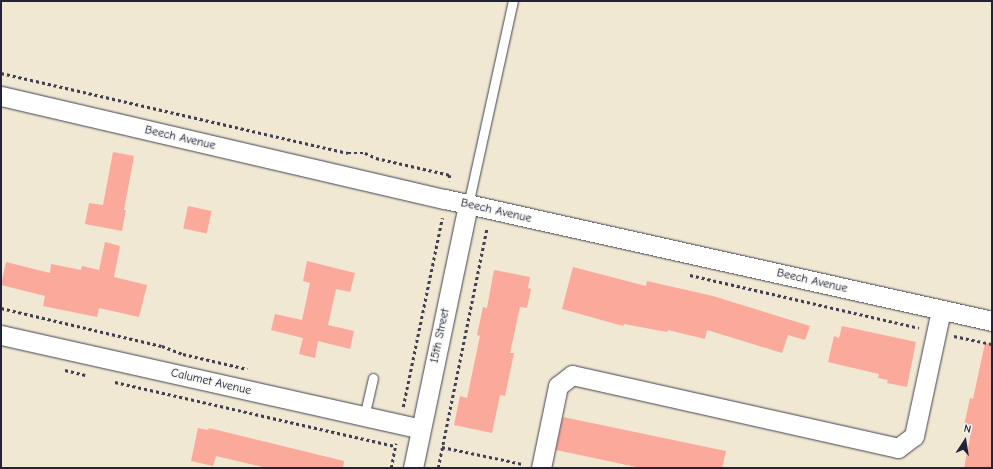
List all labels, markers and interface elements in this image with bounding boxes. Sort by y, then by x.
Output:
street label: Beech Avenue [143,123,217,153]
street label: Beech Avenue [459,196,533,226]
street label: Beech Avenue [775,266,849,296]
street label: 15th Street [427,308,453,364]
street label: Calumet Avenue [169,366,253,398]
north arrow [945,421,985,461]
text: N [963,422,972,436]

